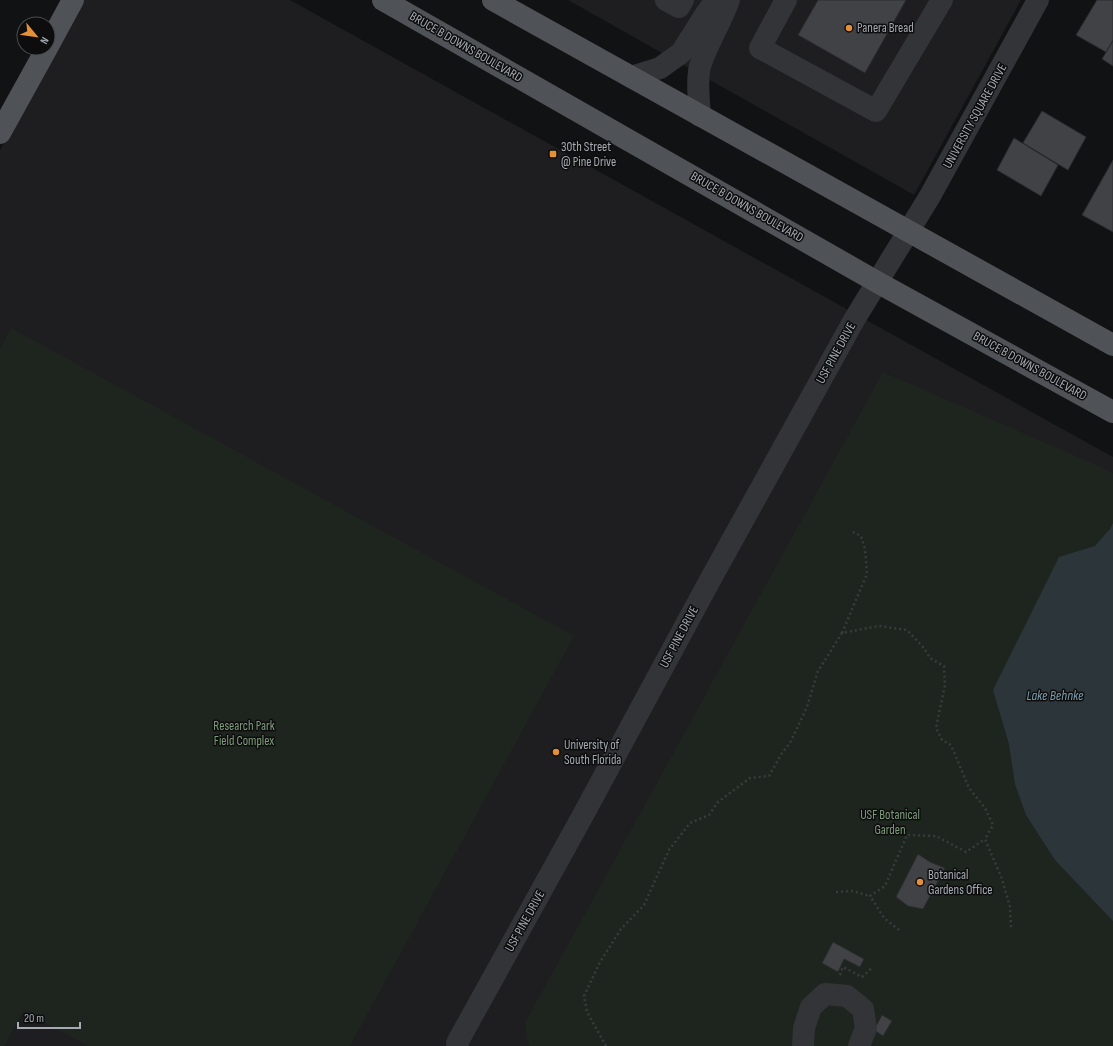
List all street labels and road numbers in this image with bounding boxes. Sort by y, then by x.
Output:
street label: BRUCE B DOWNS BOULEVARD [407,8,525,86]
street label: UNIVERSITY SQUARE DRIVE [940,61,1010,171]
street label: BRUCE B DOWNS BOULEVARD [688,168,806,246]
street label: USF PINE DRIVE [813,320,859,386]
street label: BRUCE B DOWNS BOULEVARD [970,328,1090,404]
street label: USF PINE DRIVE [656,603,702,671]
street label: USF PINE DRIVE [502,888,548,954]

